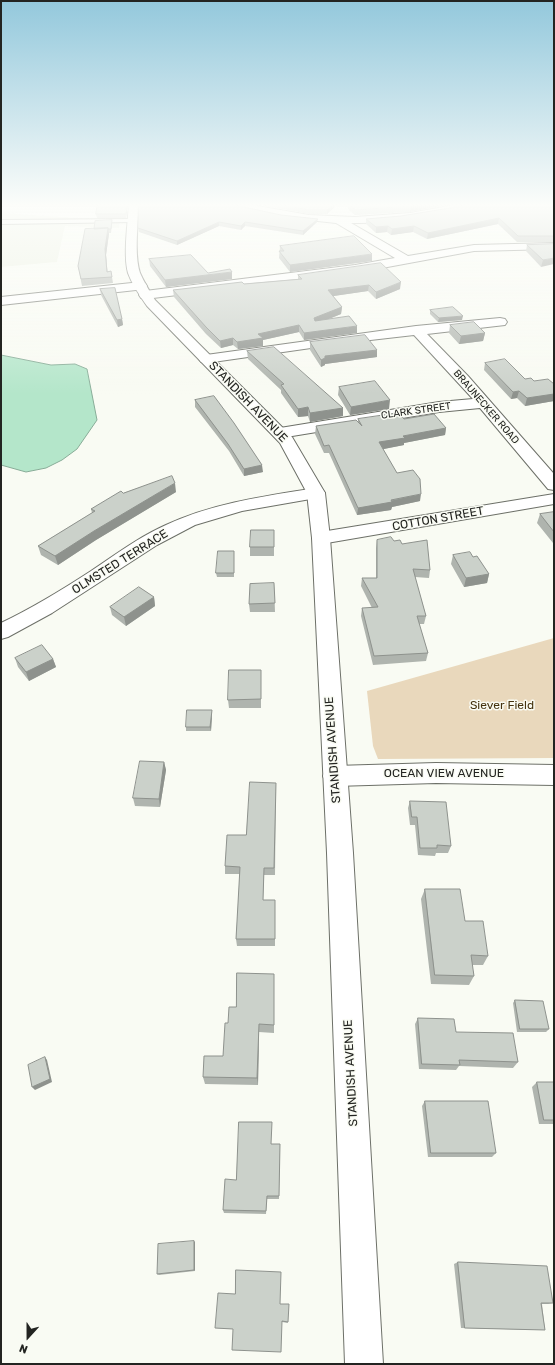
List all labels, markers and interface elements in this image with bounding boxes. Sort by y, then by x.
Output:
street label: STANDISH AVENUE [206,359,290,445]
street label: BRAUNECKER ROAD [451,367,521,447]
street label: CLARK STREET [380,400,452,422]
street label: COTTON STREET [391,504,485,534]
street label: OLMSTED TERRACE [69,527,171,597]
street label: STANDISH AVENUE [322,696,344,804]
park label: Siever Field [470,699,534,713]
street label: OCEAN VIEW AVENUE [384,767,504,781]
street label: STANDISH AVENUE [341,1019,361,1127]
north arrow [8,1317,48,1357]
text: N [18,1341,30,1356]

